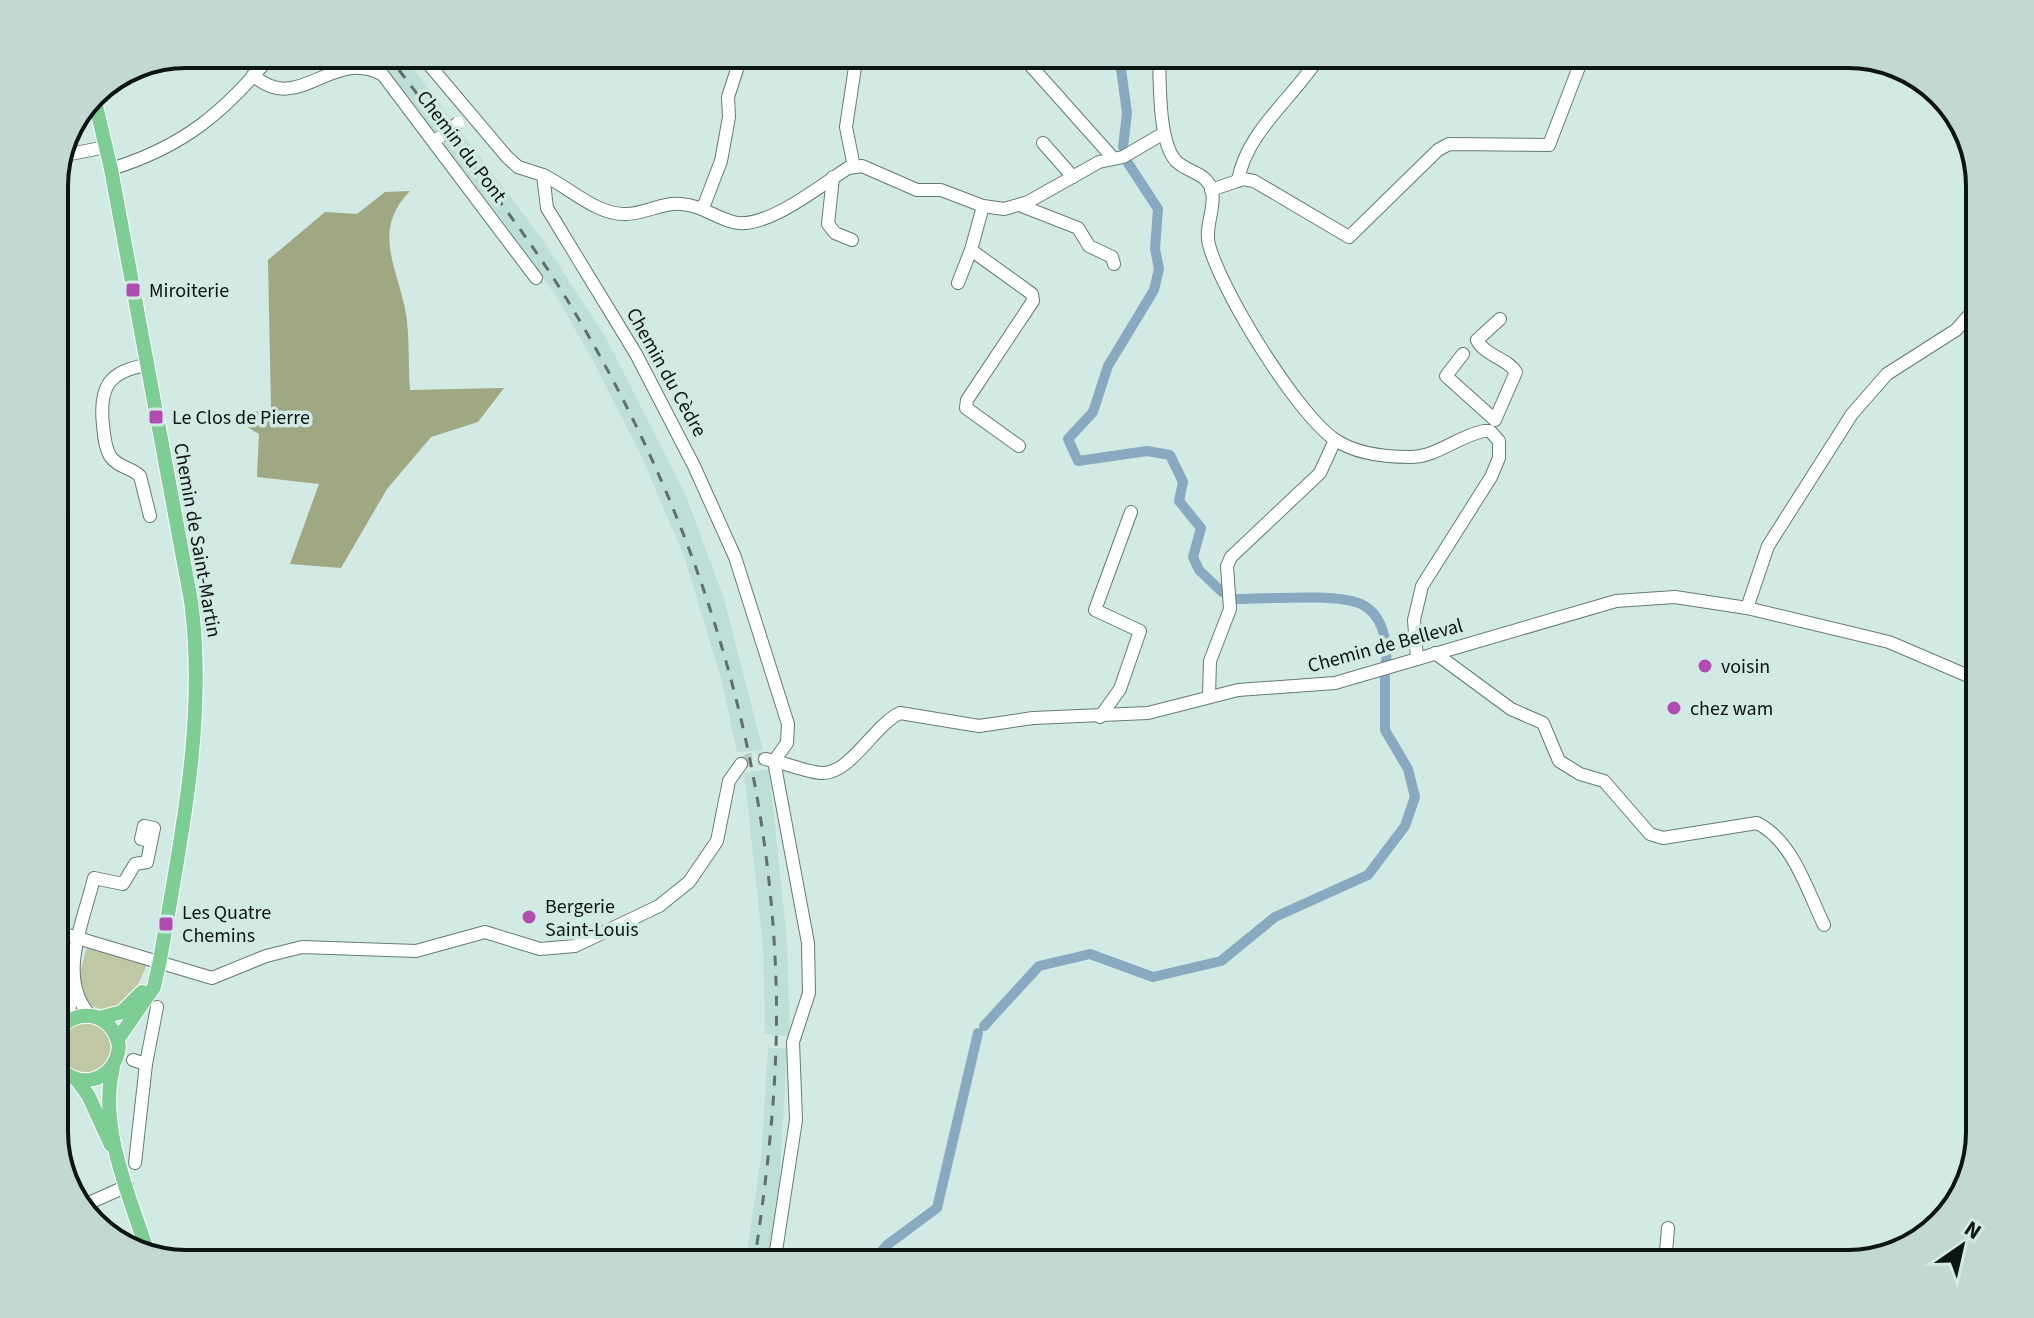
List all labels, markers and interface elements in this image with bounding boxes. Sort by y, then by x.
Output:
street label: Chemin du Pont [410,85,513,209]
place label: Miroiterie [149,277,229,305]
marker: Miroiterie [124,281,142,299]
street label: Chemin du Cèdre [619,303,713,442]
place label: Le Clos de Pierre [172,404,310,432]
marker: Le Clos de Pierre [147,408,165,426]
street label: Chemin de Saint-Martin [166,441,228,640]
street label: Chemin de Belleval [1304,612,1466,680]
place label: voisin [1721,653,1770,681]
marker: voisin [1696,657,1714,675]
place label: chez wam [1690,695,1773,723]
marker: chez wam [1665,699,1683,717]
place label: Bergerie Saint-Louis [545,893,639,944]
place label: Les Quatre Chemins [182,899,271,950]
marker: Bergerie Saint-Louis [520,908,538,926]
marker: Les Quatre Chemins [157,915,175,933]
north arrow [1922,1206,2002,1286]
text: N [1958,1213,1988,1248]

